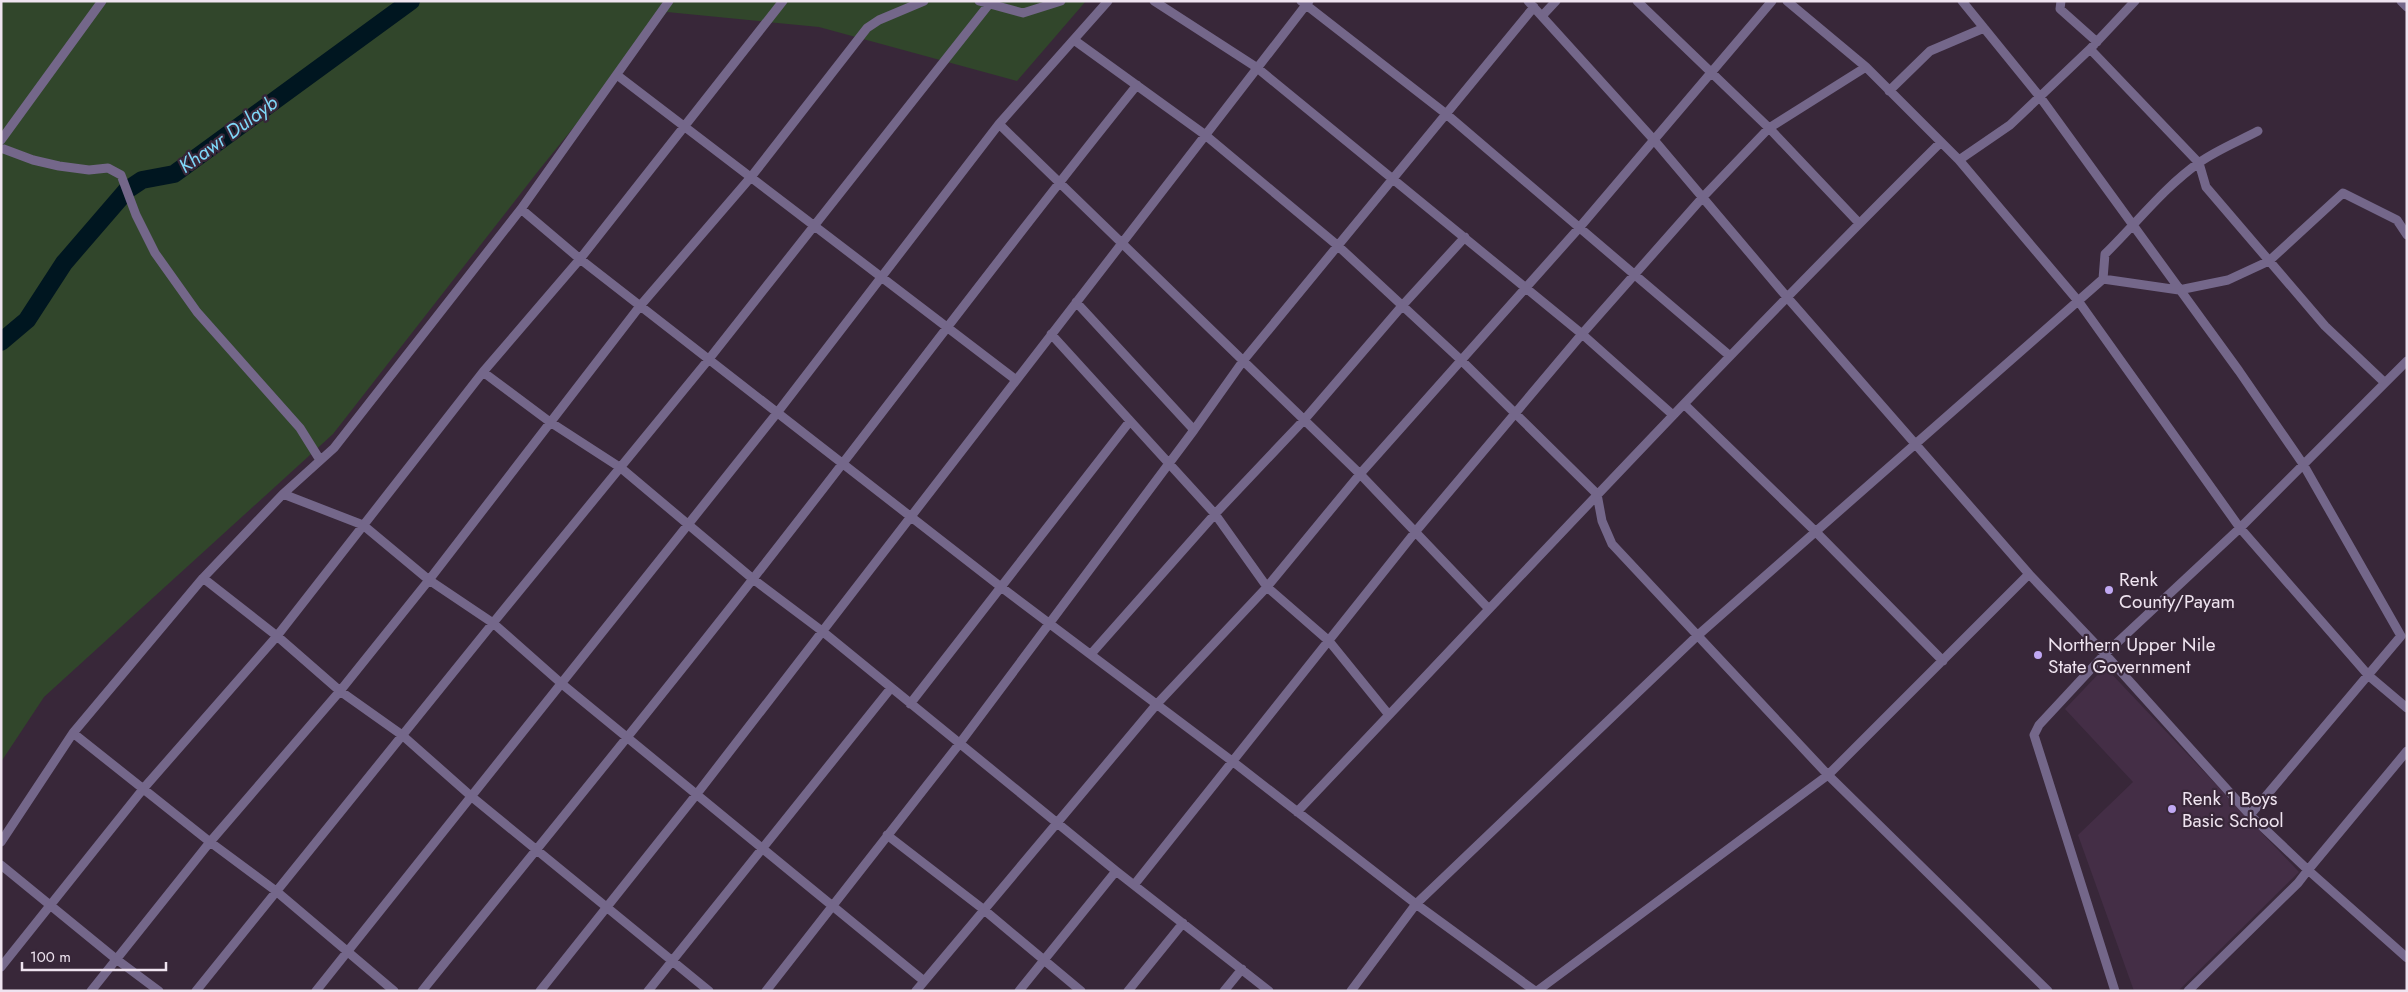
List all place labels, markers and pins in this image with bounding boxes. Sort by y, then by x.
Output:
place label: Renk County/Payam [2119,566,2235,615]
marker: Renk County/Payam [2103,584,2115,596]
place label: Northern Upper Nile State Government [2048,631,2216,680]
marker: Northern Upper Nile State Government [2032,649,2044,661]
place label: Renk 1 Boys Basic School [2182,785,2284,834]
marker: Renk 1 Boys Basic School [2166,803,2178,815]

